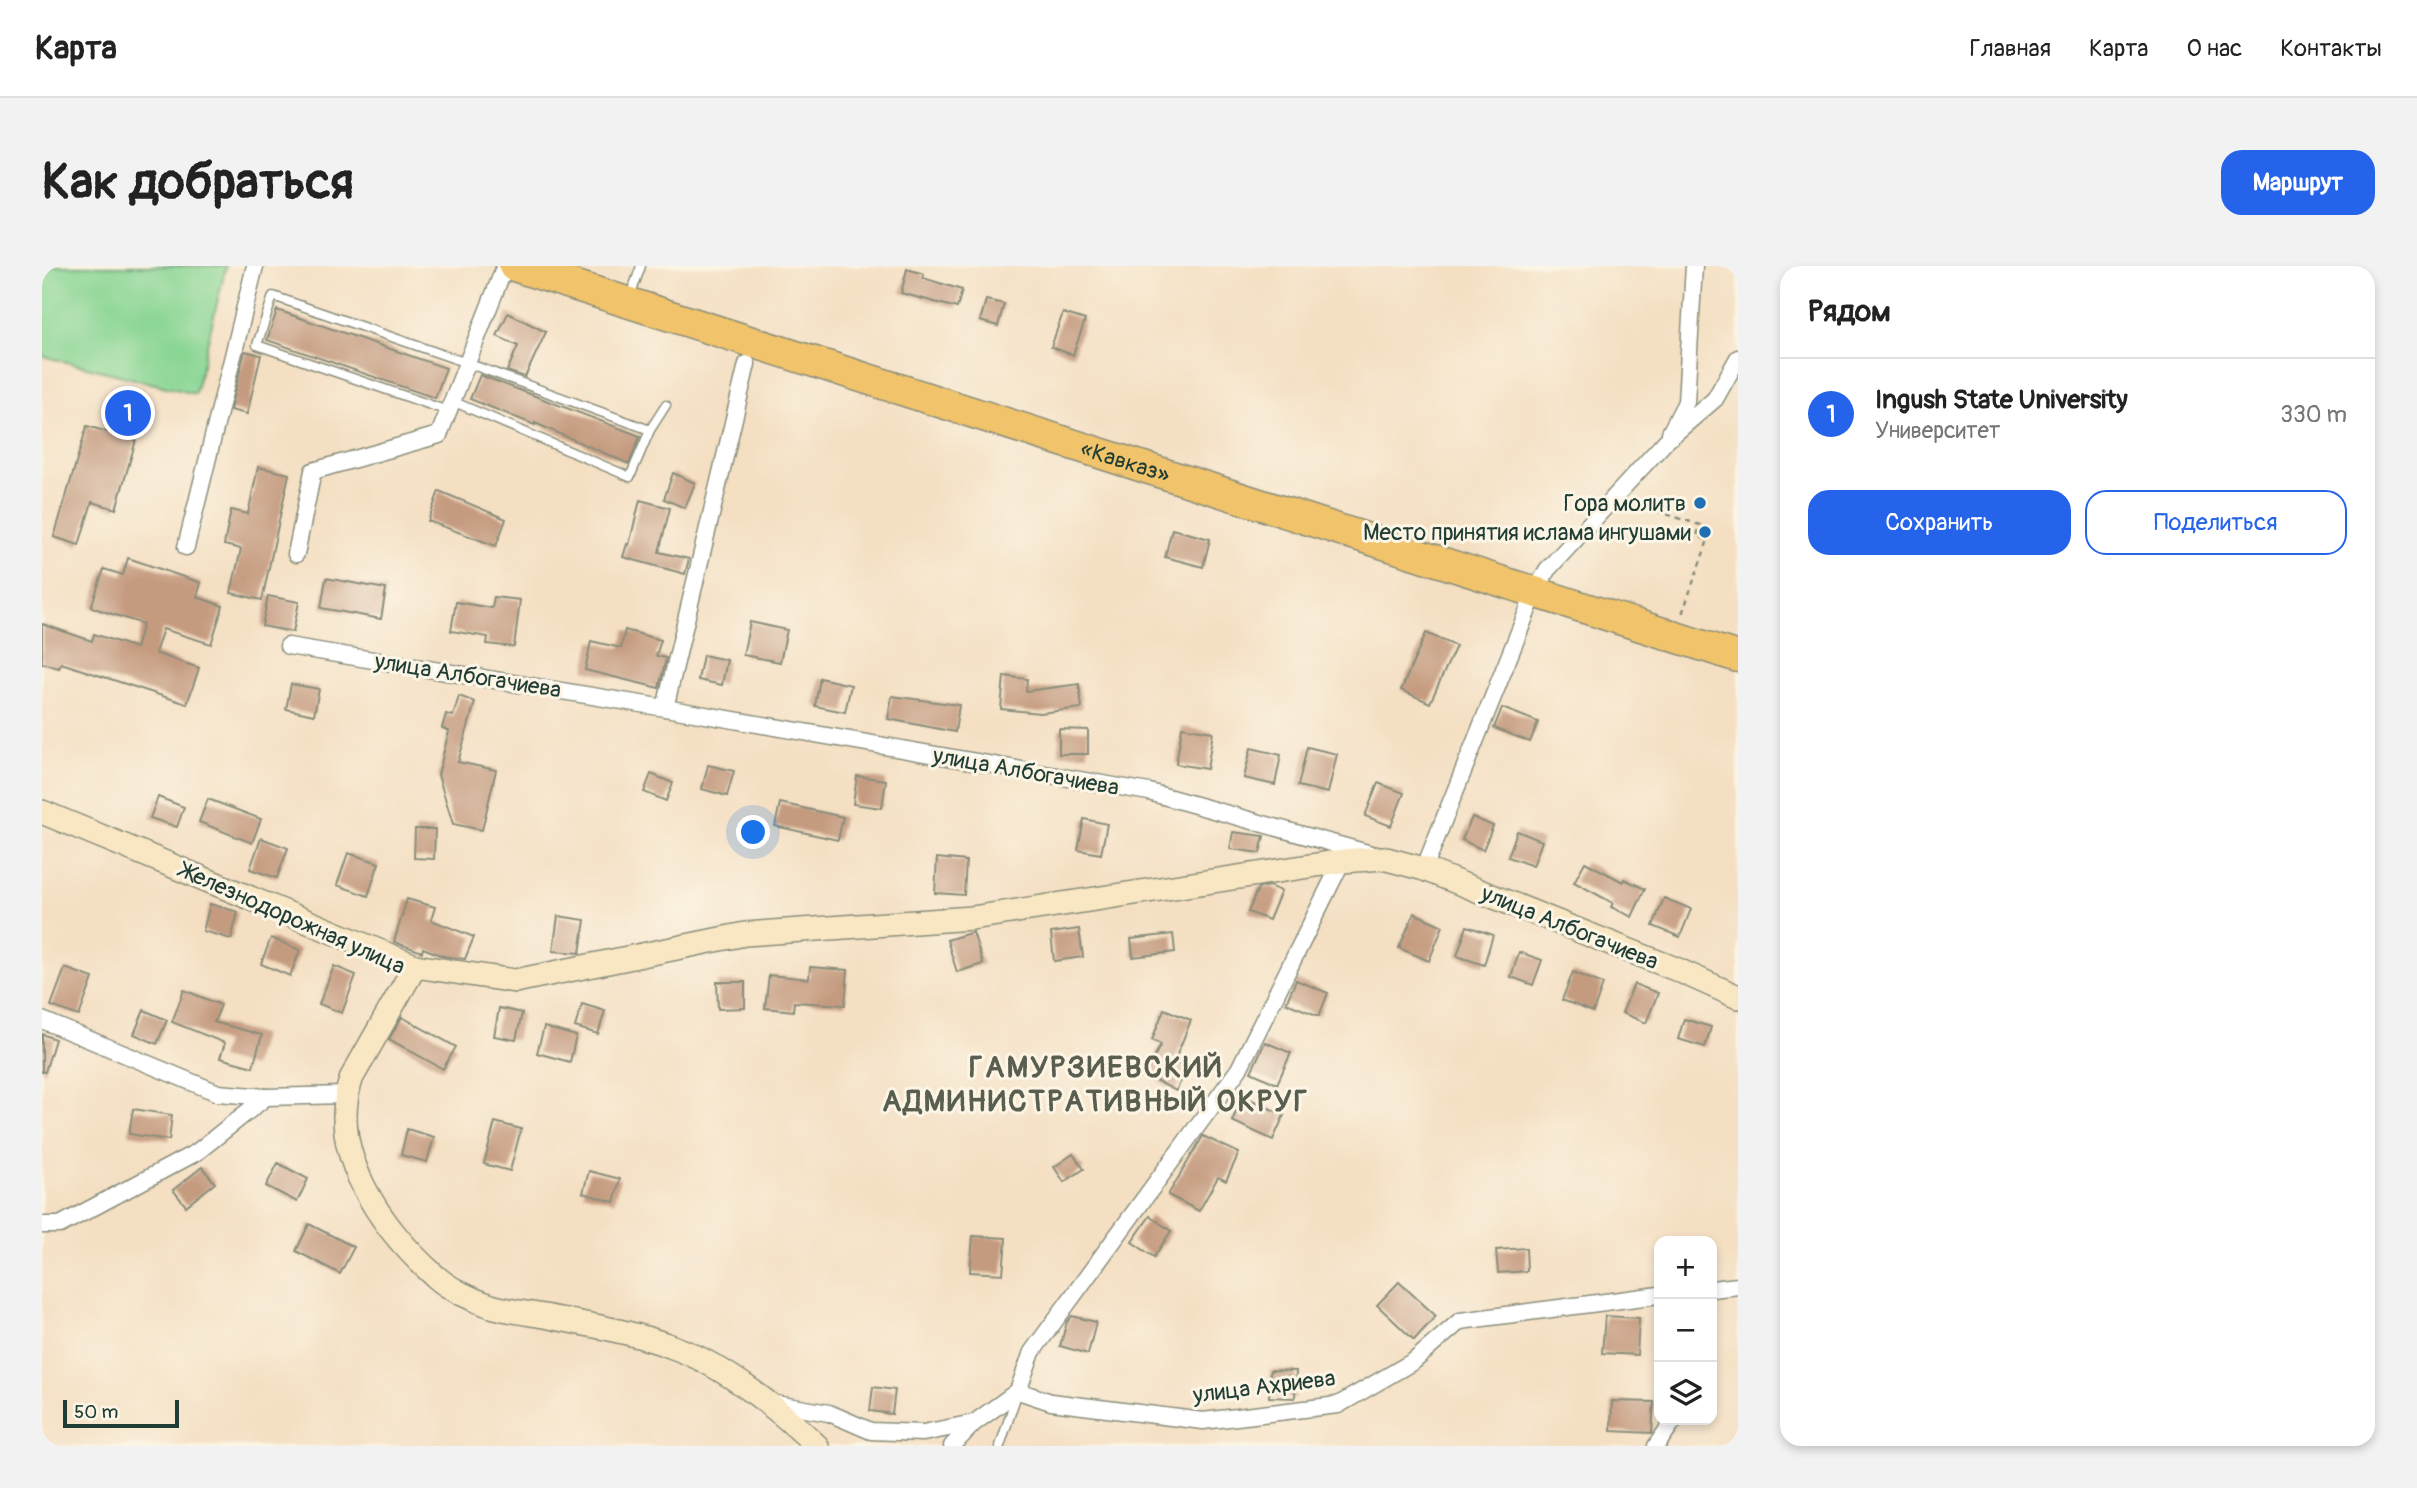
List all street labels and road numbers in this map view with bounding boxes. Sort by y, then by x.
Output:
street label: «Кавказ» [1077,434,1174,490]
street label: улица Албогачиева [372,646,563,705]
street label: улица Албогачиева [930,741,1121,802]
street label: Железнодорожная улица [173,855,410,981]
street label: улица Албогачиева [1476,878,1663,976]
street label: улица Ахриева [1190,1363,1337,1410]

